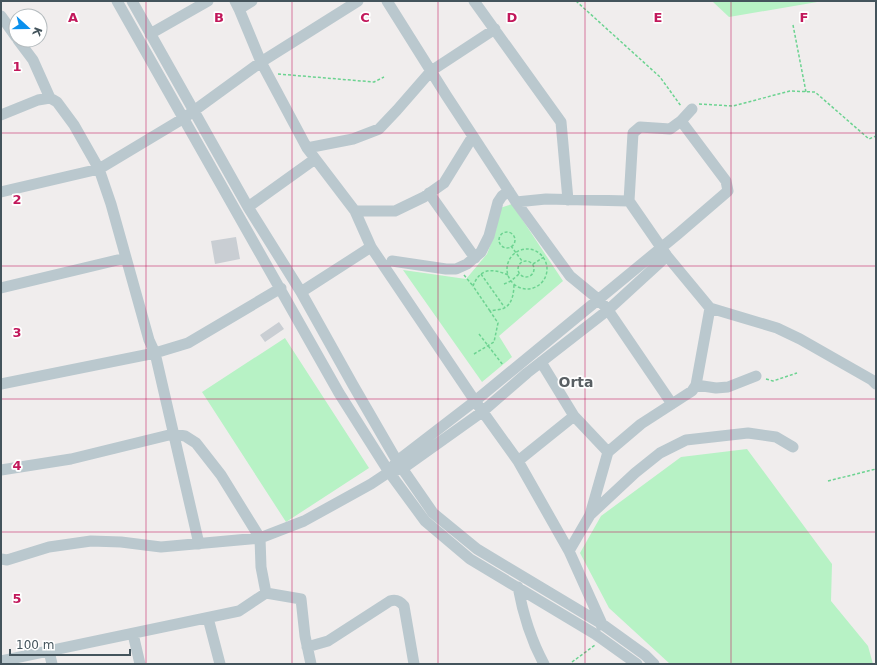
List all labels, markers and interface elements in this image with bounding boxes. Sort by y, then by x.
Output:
north arrow [8,8,48,48]
text: A [68,10,78,25]
text: B [214,10,224,25]
text: C [360,10,370,25]
text: D [507,10,518,25]
text: E [654,10,662,25]
text: F [800,10,808,25]
text: K [29,25,44,38]
text: 1 [12,59,22,74]
text: 2 [12,192,22,207]
text: 3 [12,325,22,340]
district label: Orta [559,374,593,390]
text: 4 [12,458,22,473]
text: 5 [12,591,22,606]
scale bar [10,631,130,657]
text: 100 m [16,638,54,652]

